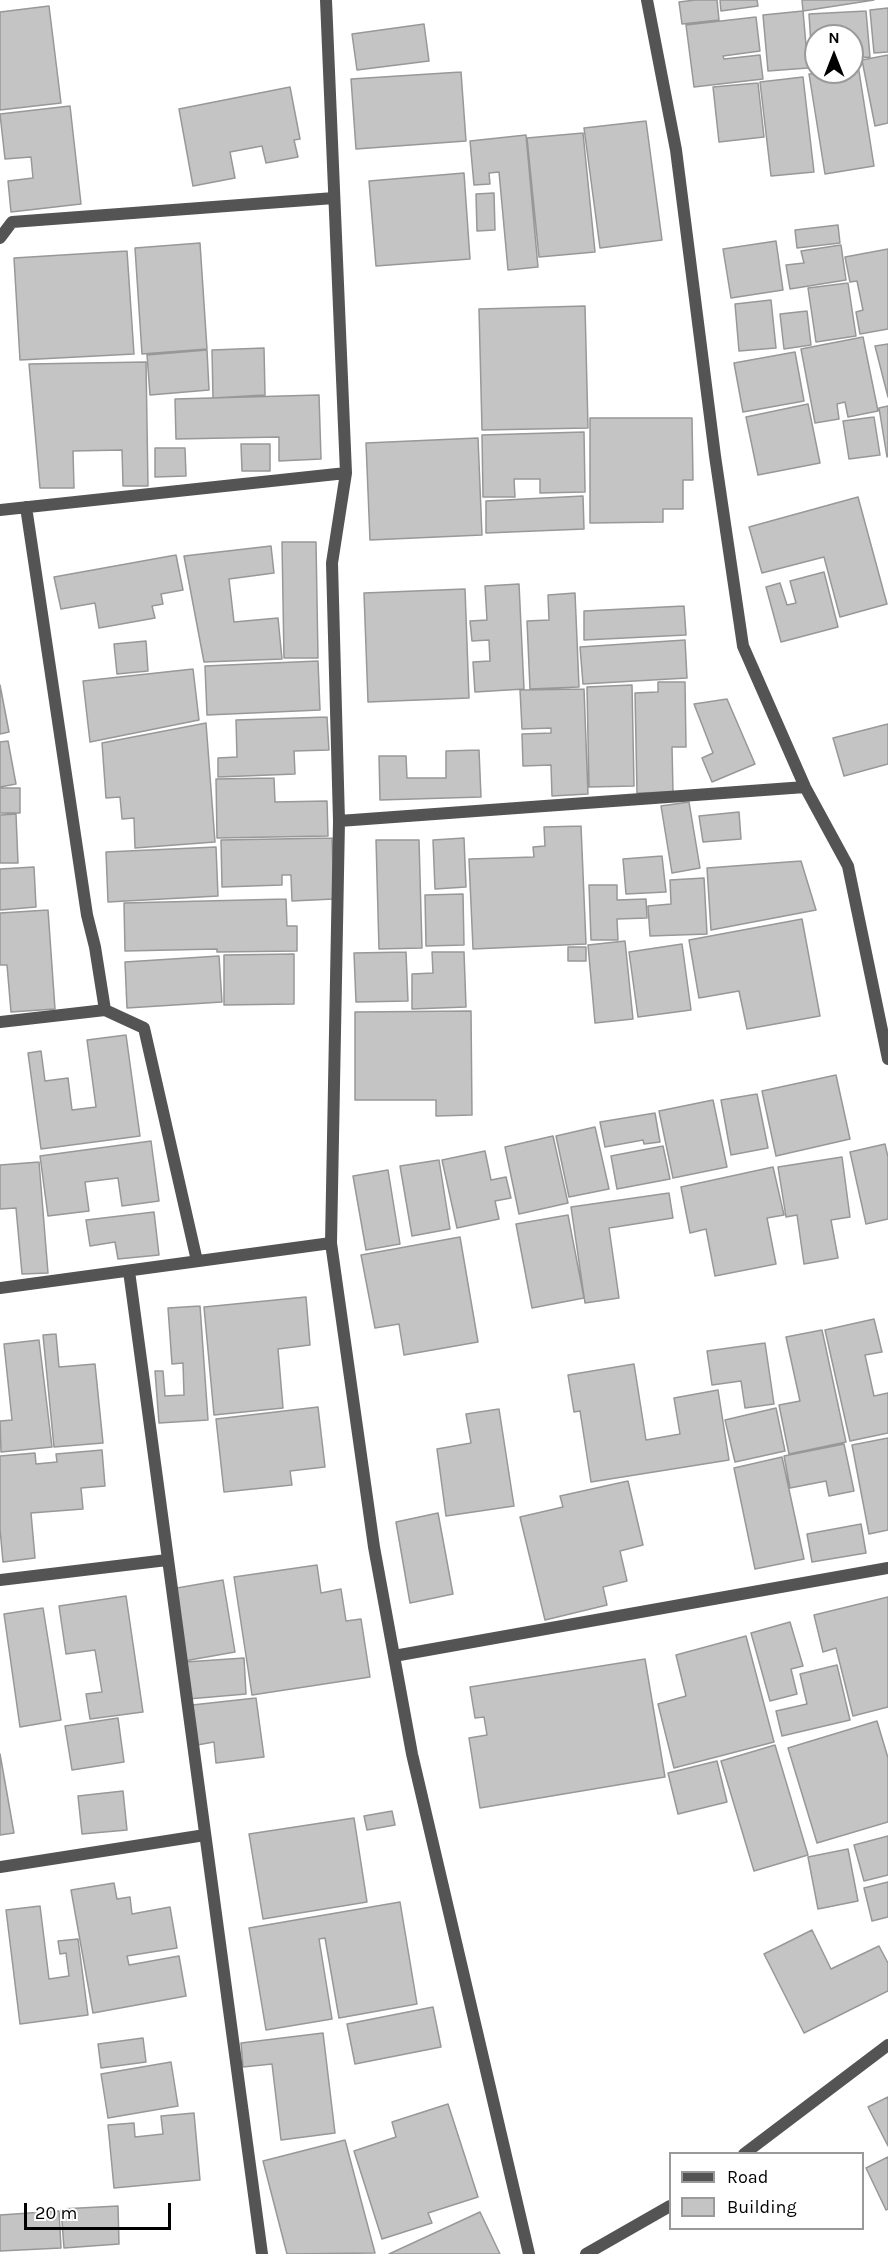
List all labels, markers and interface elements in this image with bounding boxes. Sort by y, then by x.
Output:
north arrow [804,24,864,84]
text: N [828,28,840,47]
legend [669,2152,864,2230]
text: Road [727,2166,768,2188]
scale bar [27,2191,174,2229]
text: Building [727,2196,797,2218]
text: 20 m [35,2202,77,2224]

